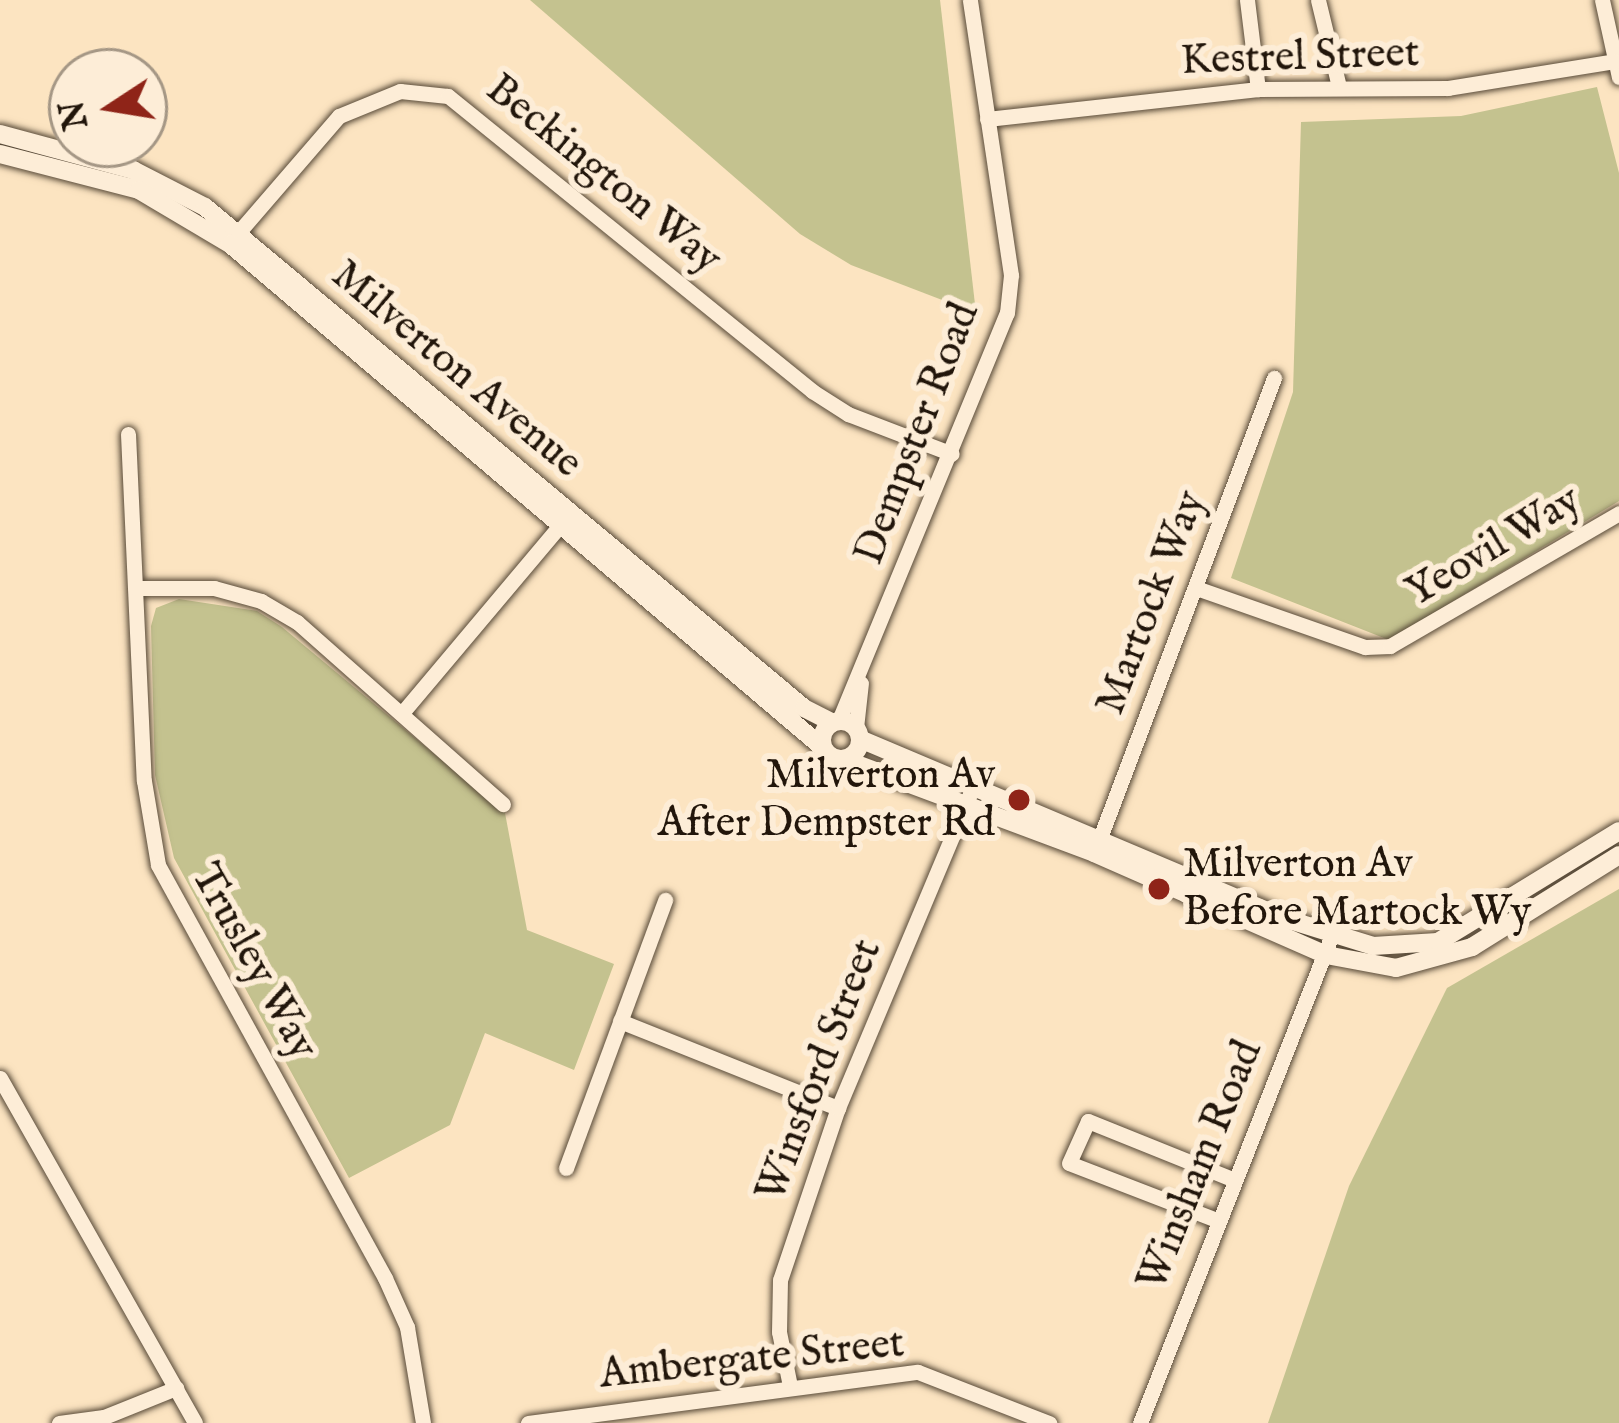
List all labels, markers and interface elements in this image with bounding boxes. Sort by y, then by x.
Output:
street label: Kestrel Street [1180,29,1420,87]
north arrow [48,48,168,168]
street label: Beckington Way [475,65,731,285]
text: N [52,97,99,133]
street label: Milverton Avenue [320,251,592,489]
street label: Dempster Road [845,296,991,572]
street label: Yeovil Way [1398,475,1590,619]
street label: Martock Way [1086,484,1218,722]
place label: Milverton Av After Dempster Rd [658,751,995,850]
marker: Milverton Av After Dempster Rd [1006,787,1032,813]
place label: Milverton Av Before Martock Wy [1183,840,1531,938]
street label: Trusley Way [179,855,327,1069]
marker: Milverton Av Before Martock Wy [1146,876,1172,902]
street label: Winsford Street [747,933,893,1209]
street label: Winsham Road [1128,1033,1274,1299]
street label: Ambergate Street [597,1319,907,1401]

